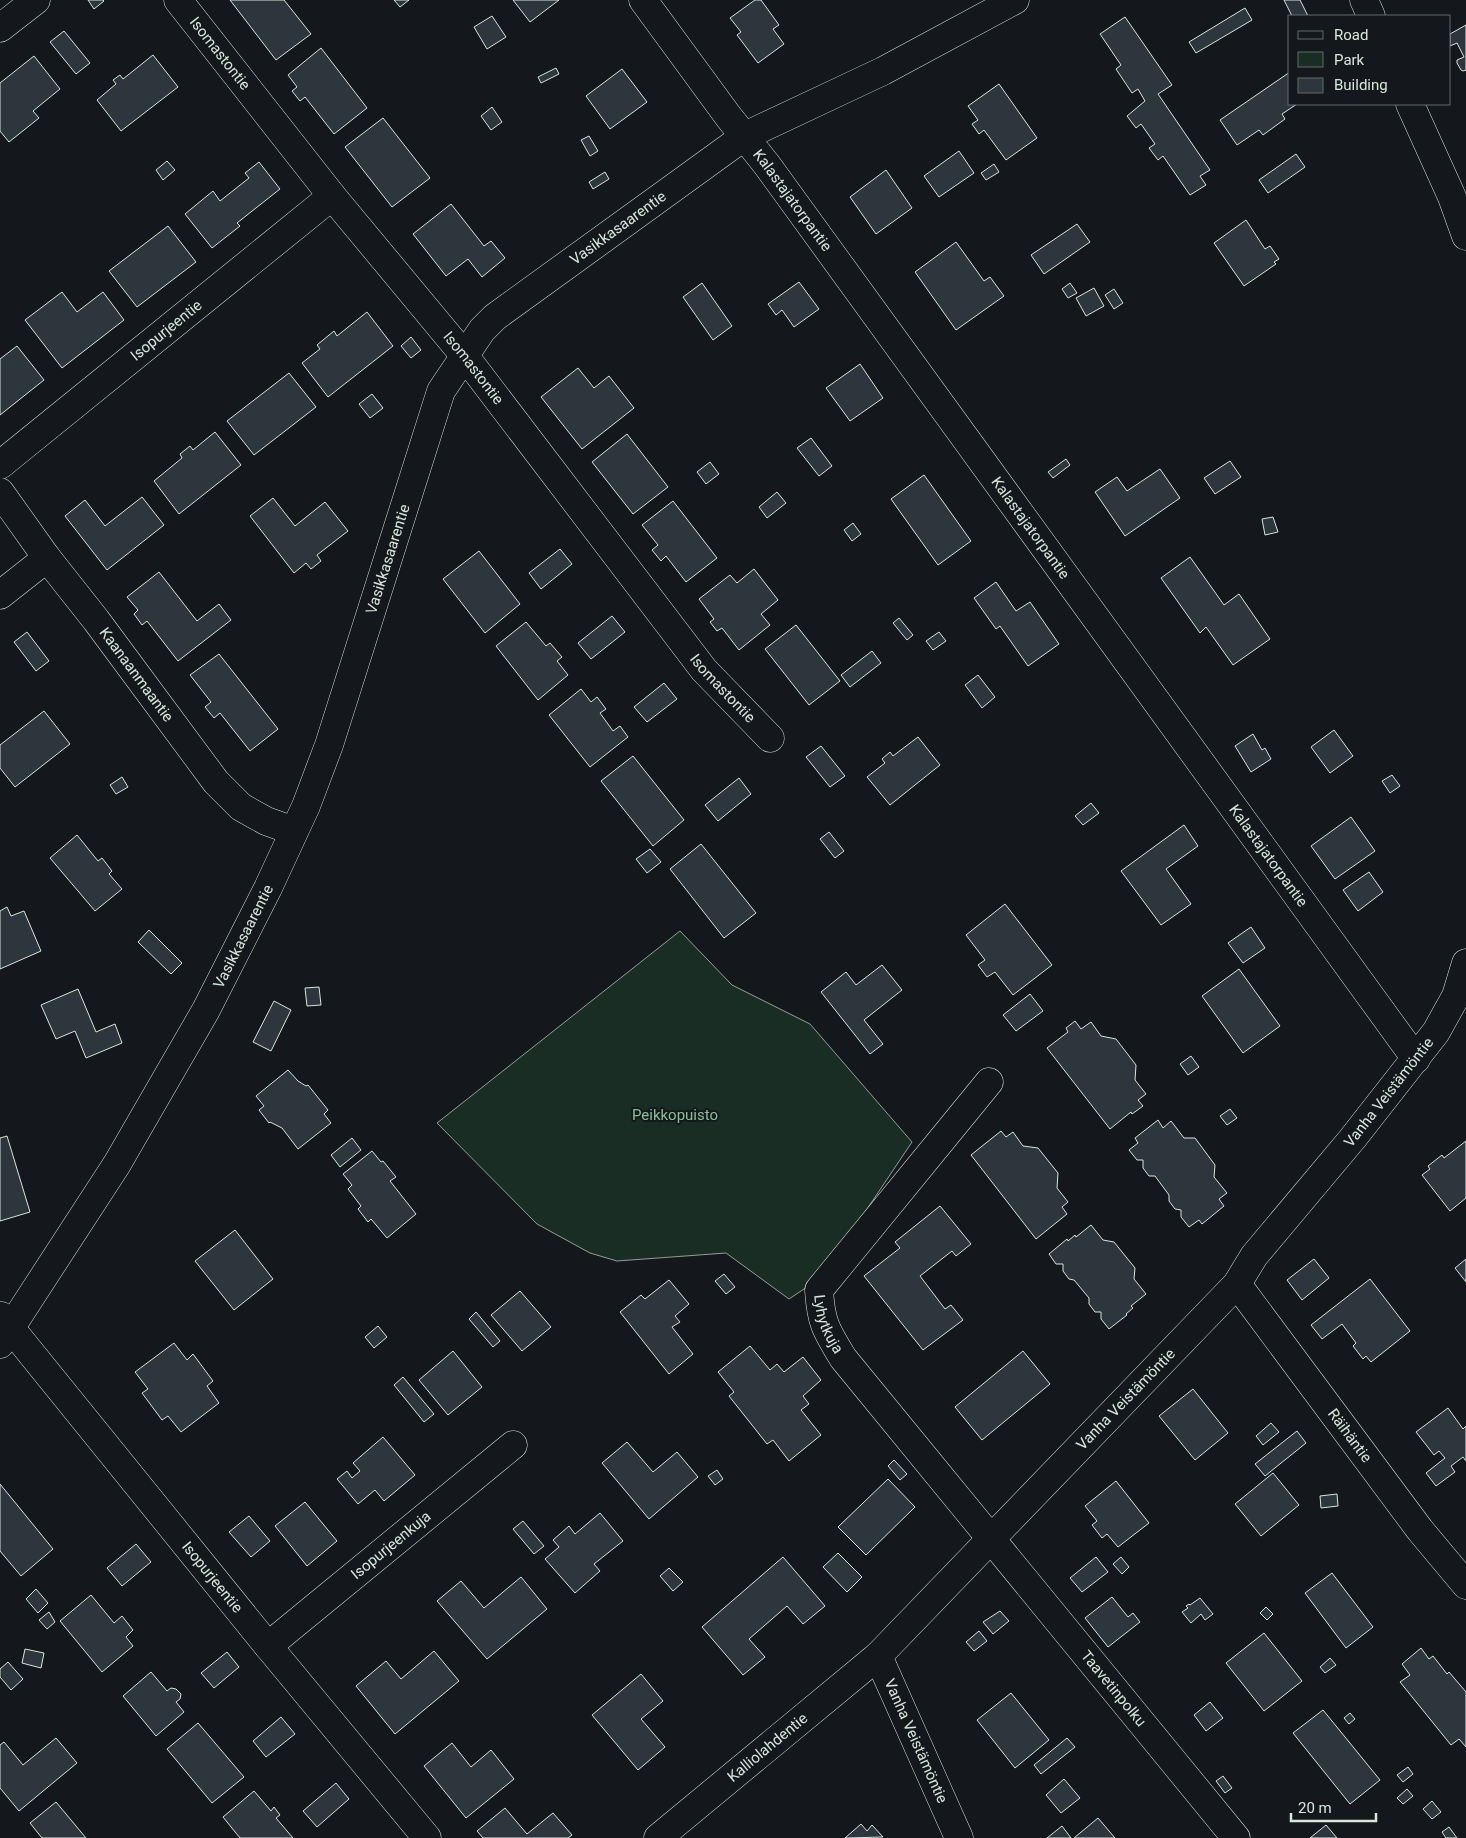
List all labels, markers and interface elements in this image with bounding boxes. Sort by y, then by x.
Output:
street label: Isomastontie [186,13,254,94]
legend [1288,15,1451,105]
text: Road [1334,26,1368,44]
text: Park [1334,51,1365,69]
text: Building [1334,76,1388,94]
street label: Kalastajatorpantie [749,146,836,255]
street label: Vasikkasaarentie [567,187,669,269]
street label: Isopurjeentie [127,296,206,365]
street label: Isomastontie [439,328,507,408]
street label: Kalastajatorpantie [987,473,1074,583]
street label: Vasikkasaarentie [362,502,414,616]
street label: Kaanaanmaantie [96,624,177,725]
street label: Isomastontie [686,650,759,726]
street label: Kalastajatorpantie [1225,801,1312,910]
street label: Vasikkasaarentie [209,882,277,991]
street label: Vanha Veistämöntie [1340,1034,1437,1151]
park label: Peikkopuisto [632,1106,718,1124]
street label: Lyhytkuja [810,1294,847,1357]
street label: Vanha Veistämöntie [1073,1345,1179,1454]
street label: Räihäntie [1324,1405,1376,1466]
street label: Isopurjeenkuja [347,1507,434,1583]
street label: Isopurjeentie [178,1538,247,1617]
street label: Taavetinpolku [1077,1647,1150,1730]
street label: Vanha Veistämöntie [881,1676,951,1806]
street label: Kalliolahdentie [724,1709,811,1786]
scale bar [1291,1790,1376,1822]
text: 20 m [1298,1799,1332,1817]

